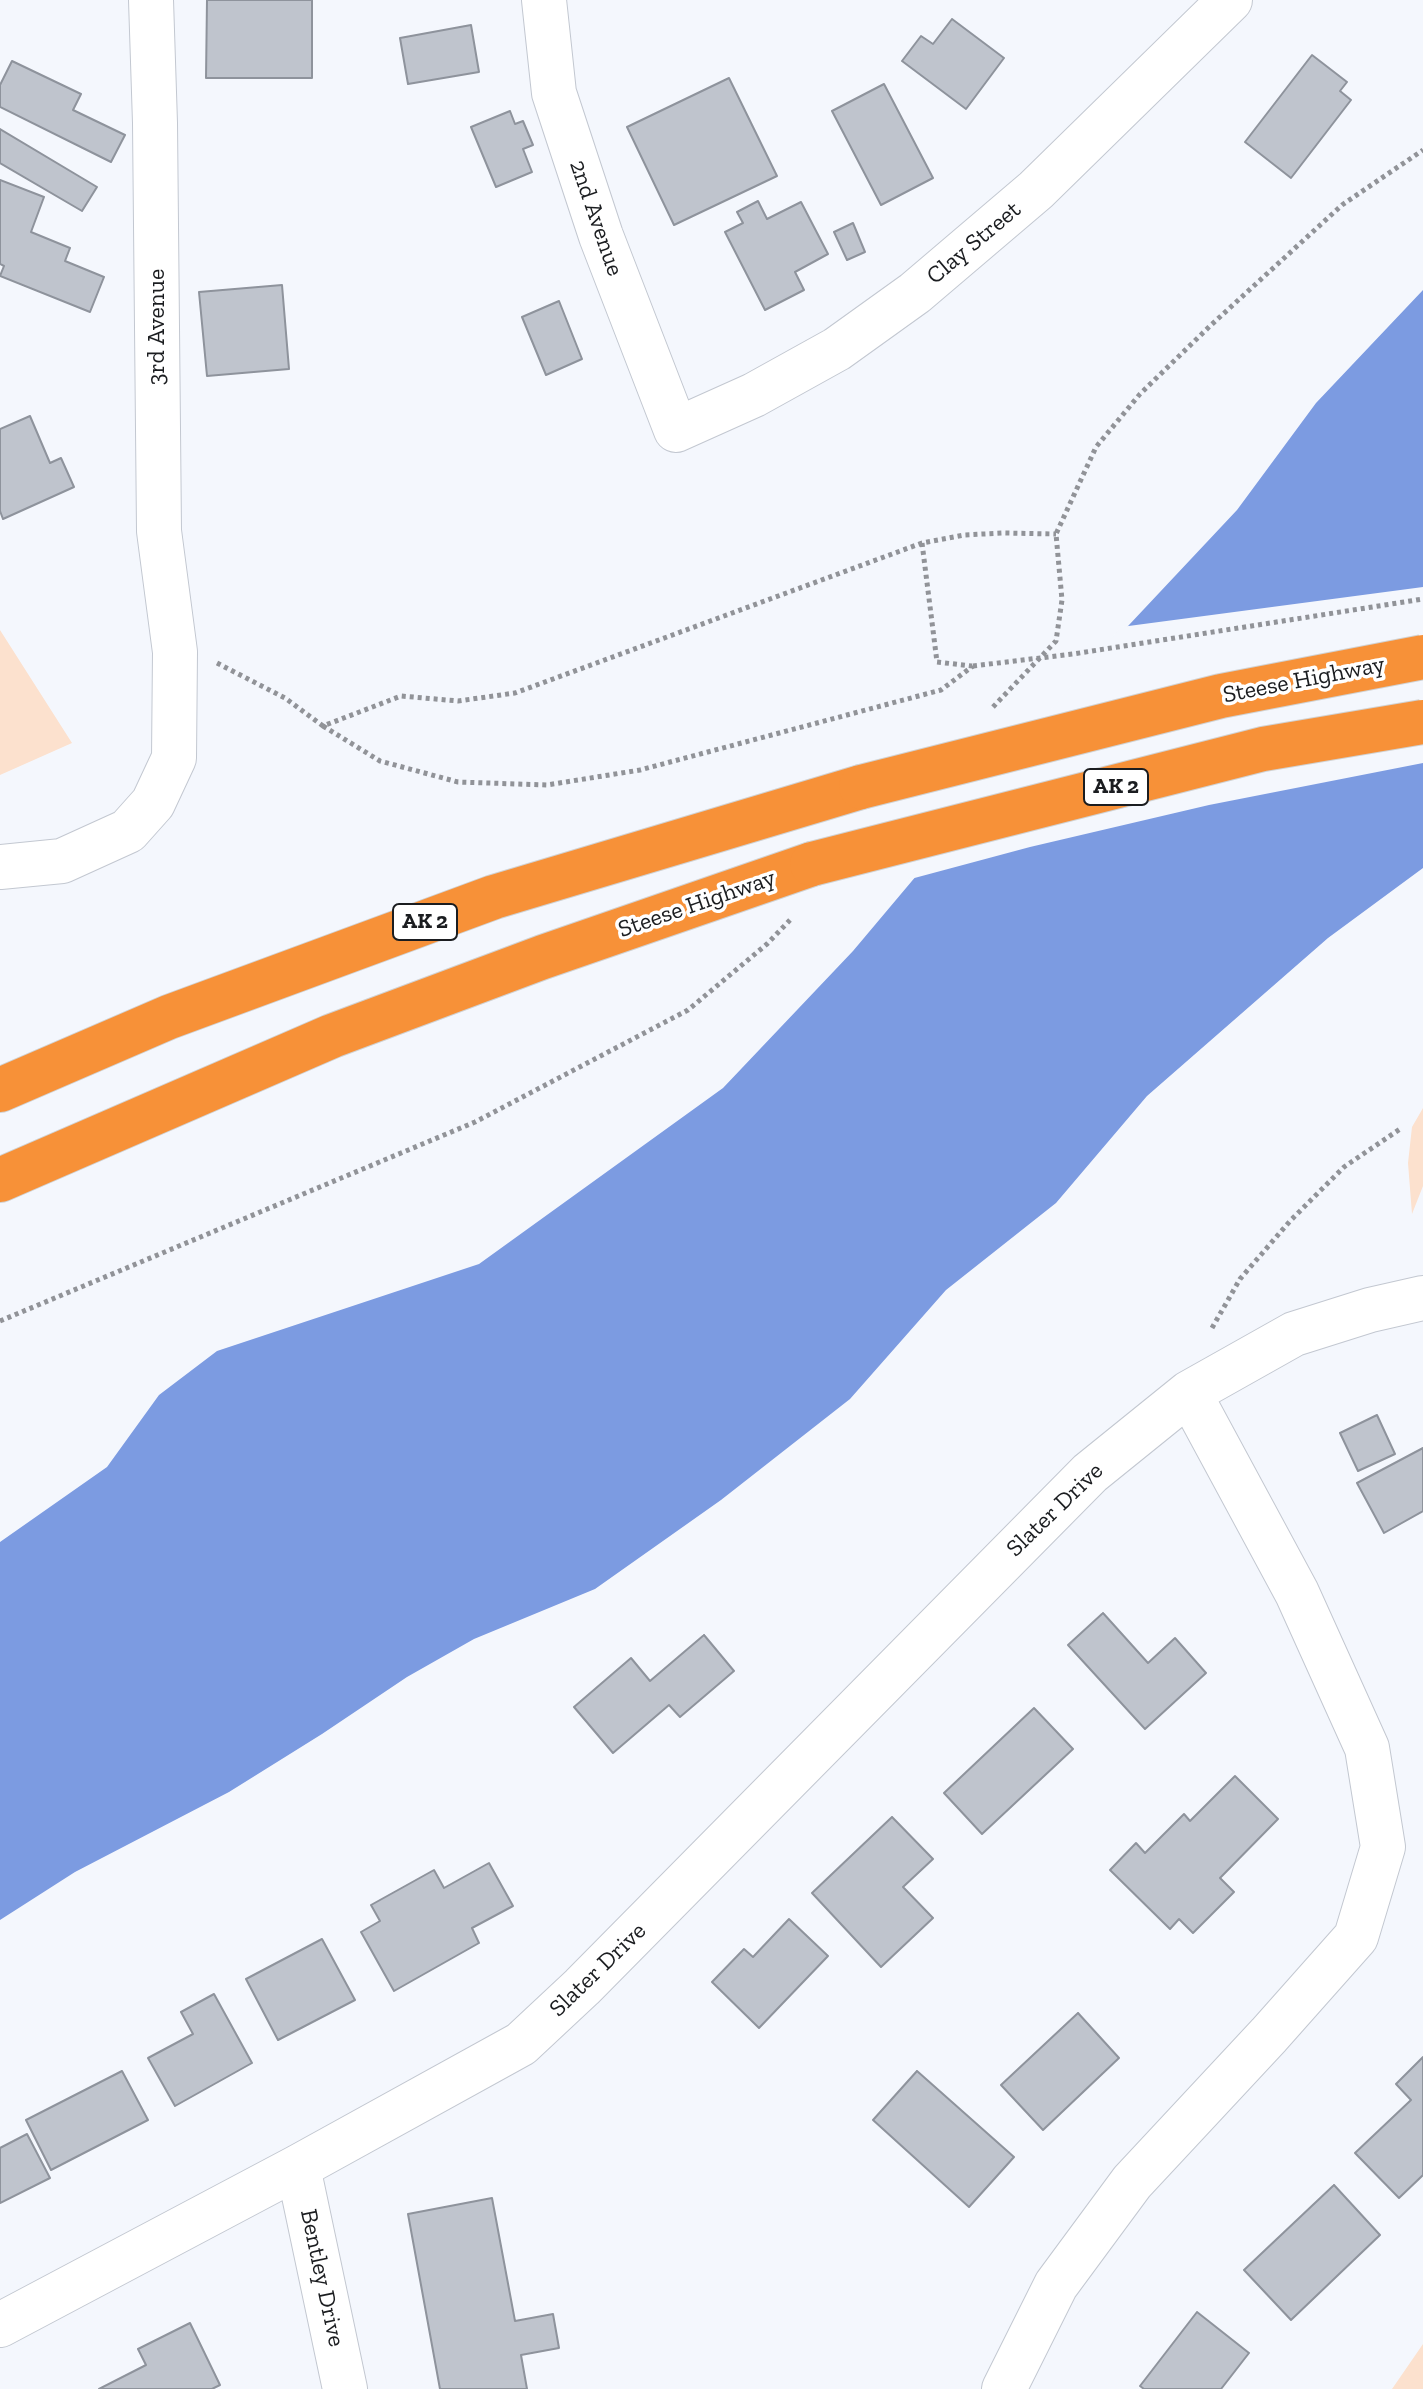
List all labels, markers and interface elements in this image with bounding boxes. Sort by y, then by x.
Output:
street label: 2nd Avenue [563,156,629,280]
street label: Clay Street [921,195,1027,291]
street label: 3rd Avenue [143,269,171,385]
street label: Steese Highway [1221,650,1387,710]
road number: AK 2 [1084,769,1148,805]
street label: Steese Highway [615,864,779,944]
road number: AK 2 [393,904,457,940]
street label: Slater Drive [1001,1457,1109,1563]
street label: Slater Drive [544,1917,652,2023]
street label: Bentley Drive [293,2207,351,2349]

